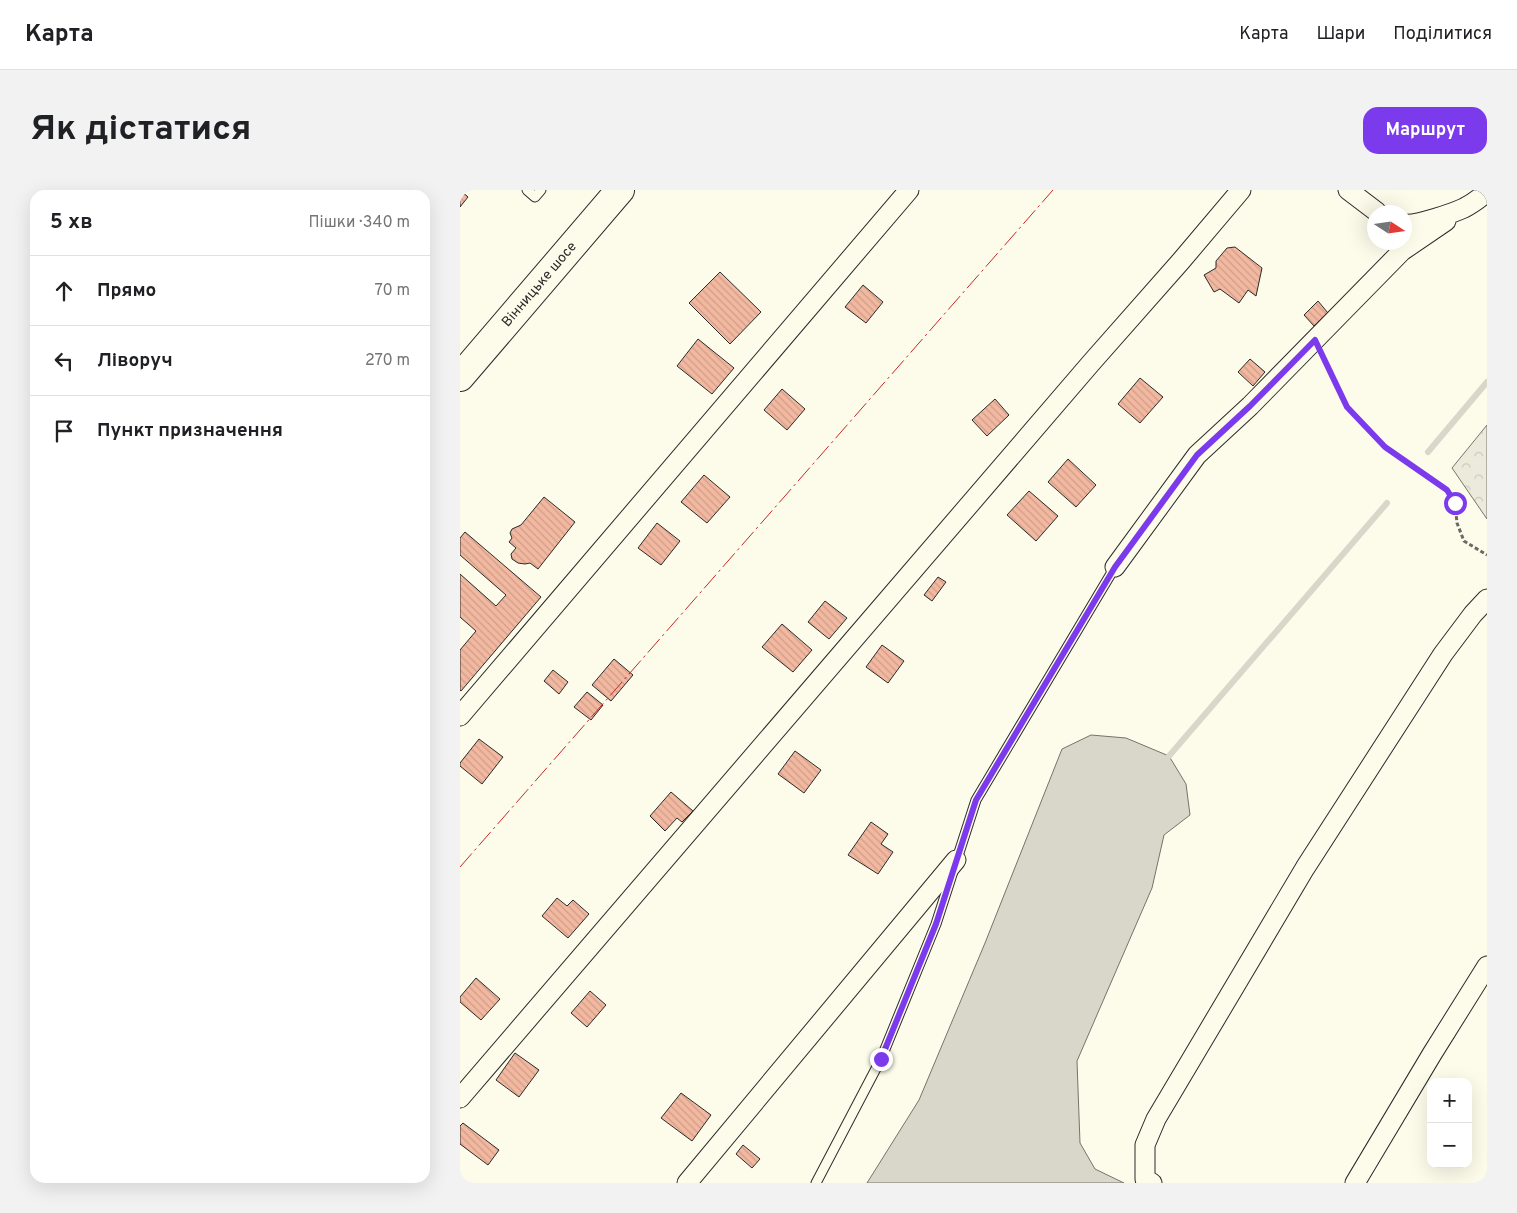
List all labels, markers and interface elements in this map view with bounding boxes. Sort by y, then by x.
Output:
text: Карта [25,20,94,50]
text: Карта [1239,23,1288,46]
text: Шари [1316,23,1365,46]
text: Поділитися [1393,23,1492,46]
button: Маршрут [1363,107,1487,154]
text: Як дістатися [30,108,251,152]
north arrow [1367,205,1412,250]
text: 5 хв [50,209,93,236]
text: Пішки · 340 m [309,213,410,233]
street label: Вінницьке шосе [498,238,580,330]
icon: ahead [50,277,78,305]
text: Прямо [97,279,156,303]
text: 70 m [375,281,410,301]
icon: left [50,347,78,375]
text: Ліворуч [97,349,173,373]
text: 270 m [365,351,410,371]
icon: arrive [50,417,78,445]
text: Пункт призначення [97,419,283,443]
route start [1444,492,1467,515]
route end [870,1048,893,1071]
map controls [1427,1078,1472,1168]
button: + [1427,1078,1472,1123]
button: − [1427,1123,1472,1168]

